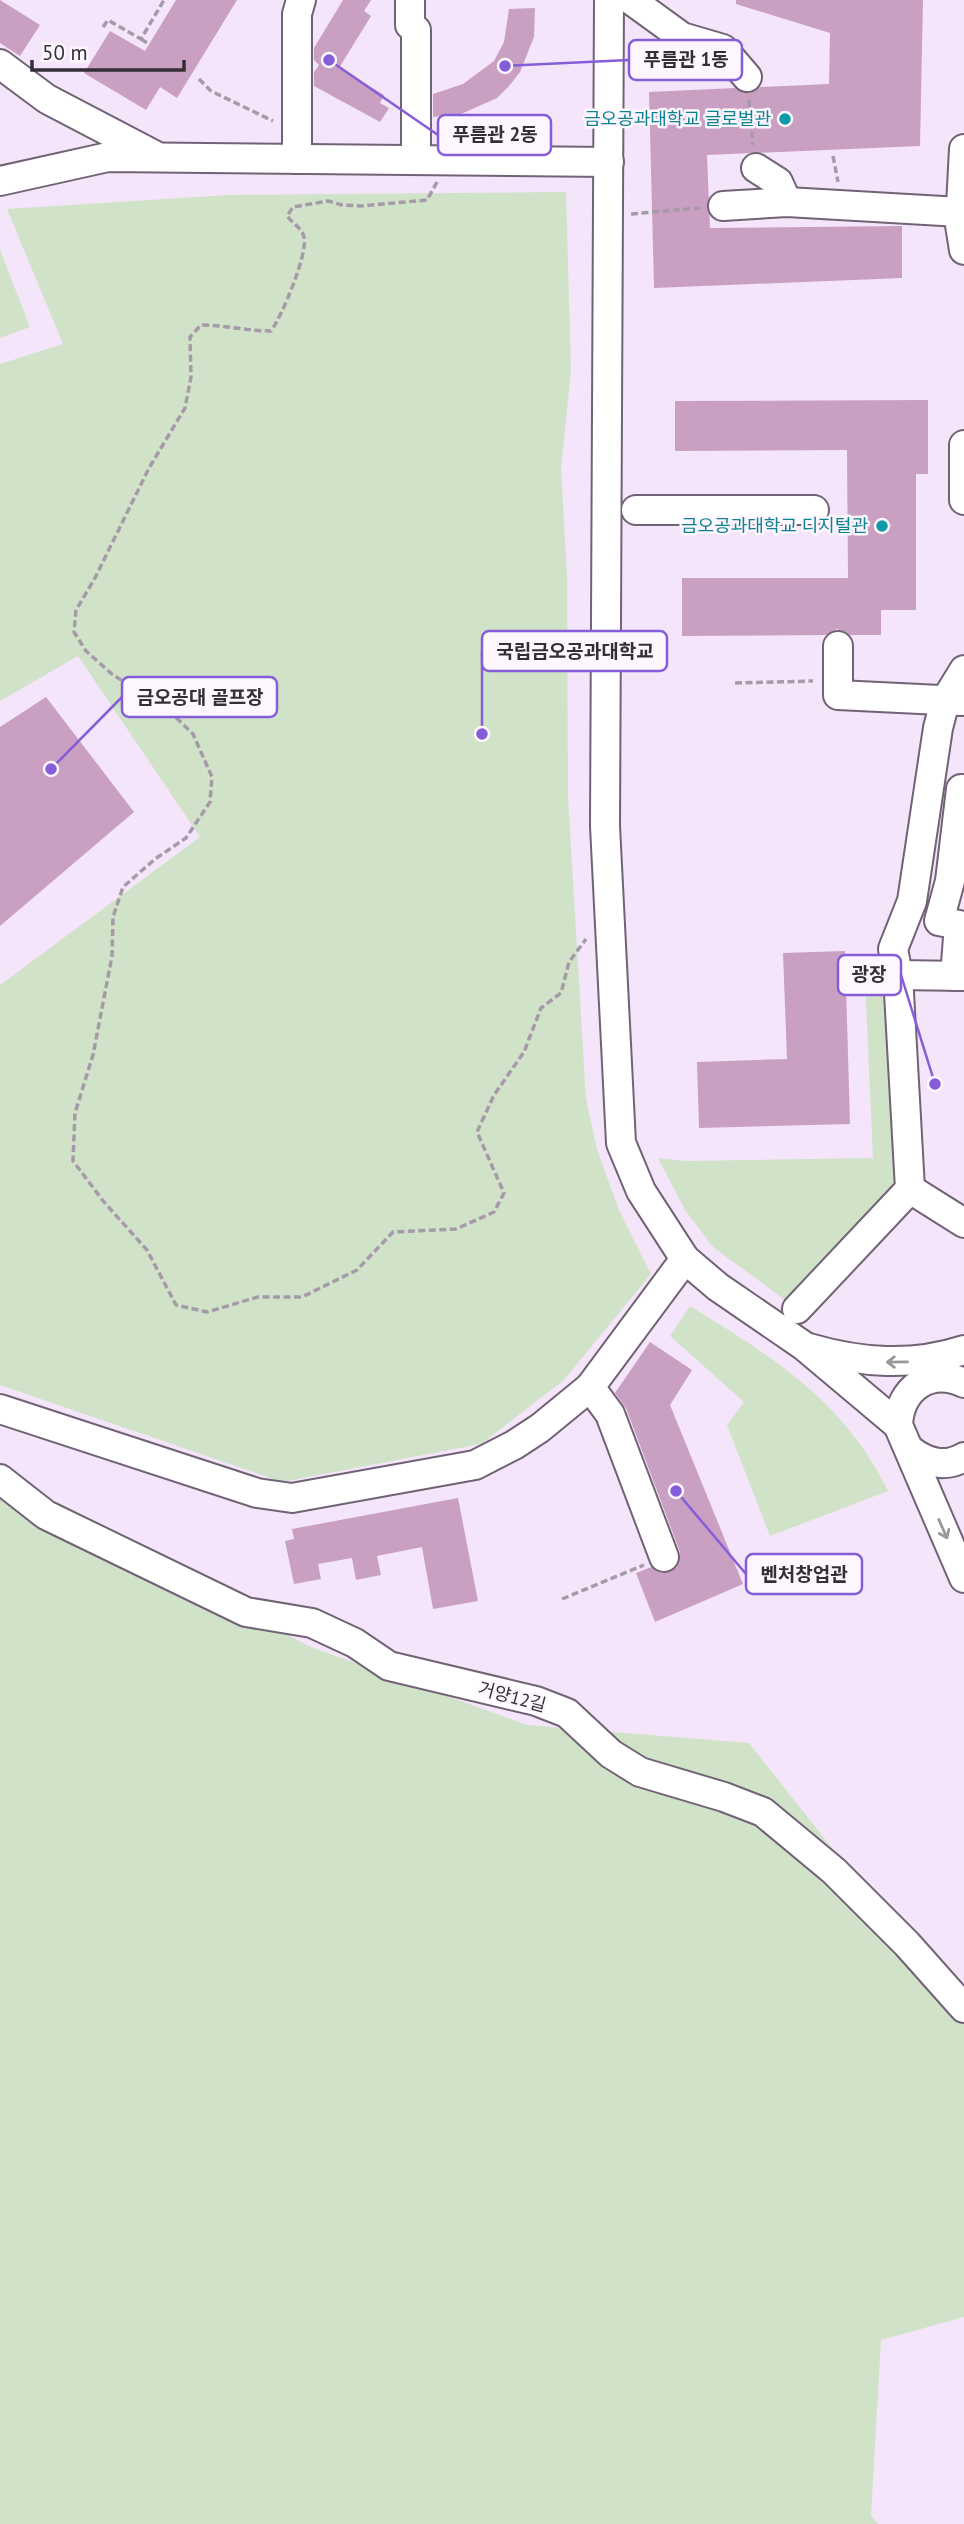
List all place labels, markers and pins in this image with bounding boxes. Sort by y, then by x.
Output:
callout: 푸름관 1동 [629,40,742,80]
place label: 금오공과대학교 글로벌관 [584,107,771,130]
marker: 금오공과대학교 글로벌관 [777,111,793,127]
callout: 푸름관 2동 [438,115,551,155]
place label: 금오공과대학교 디지털관 [681,514,868,537]
marker: 금오공과대학교 디지털관 [874,518,890,534]
callout: 국립금오공과대학교 [482,631,667,671]
callout: 금오공대 골프장 [122,677,277,717]
callout: 광장 [838,955,901,995]
callout: 벤처창업관 [746,1554,862,1594]

